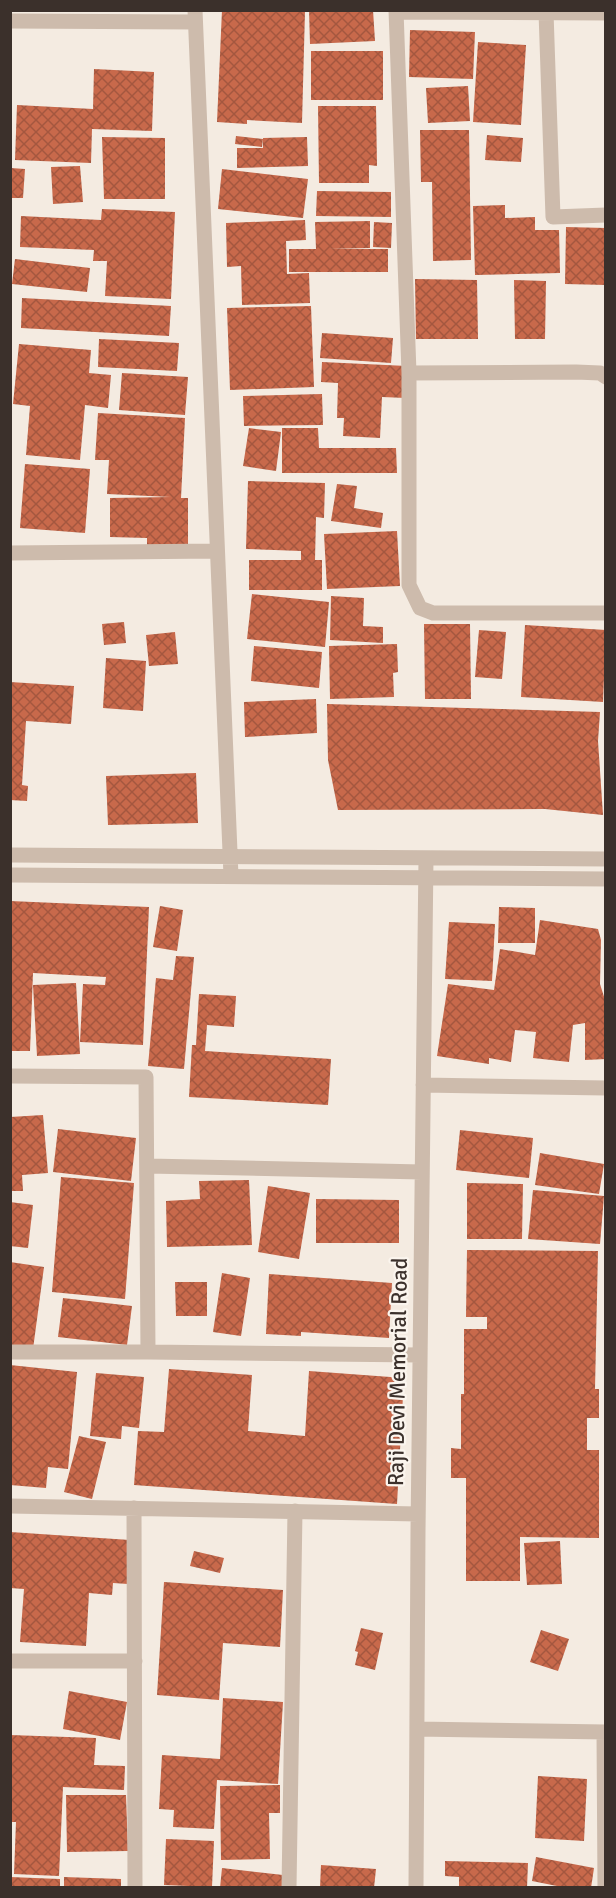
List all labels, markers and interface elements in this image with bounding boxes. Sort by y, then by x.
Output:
street label: Raji Devi Memorial Road [382,1258,413,1486]

